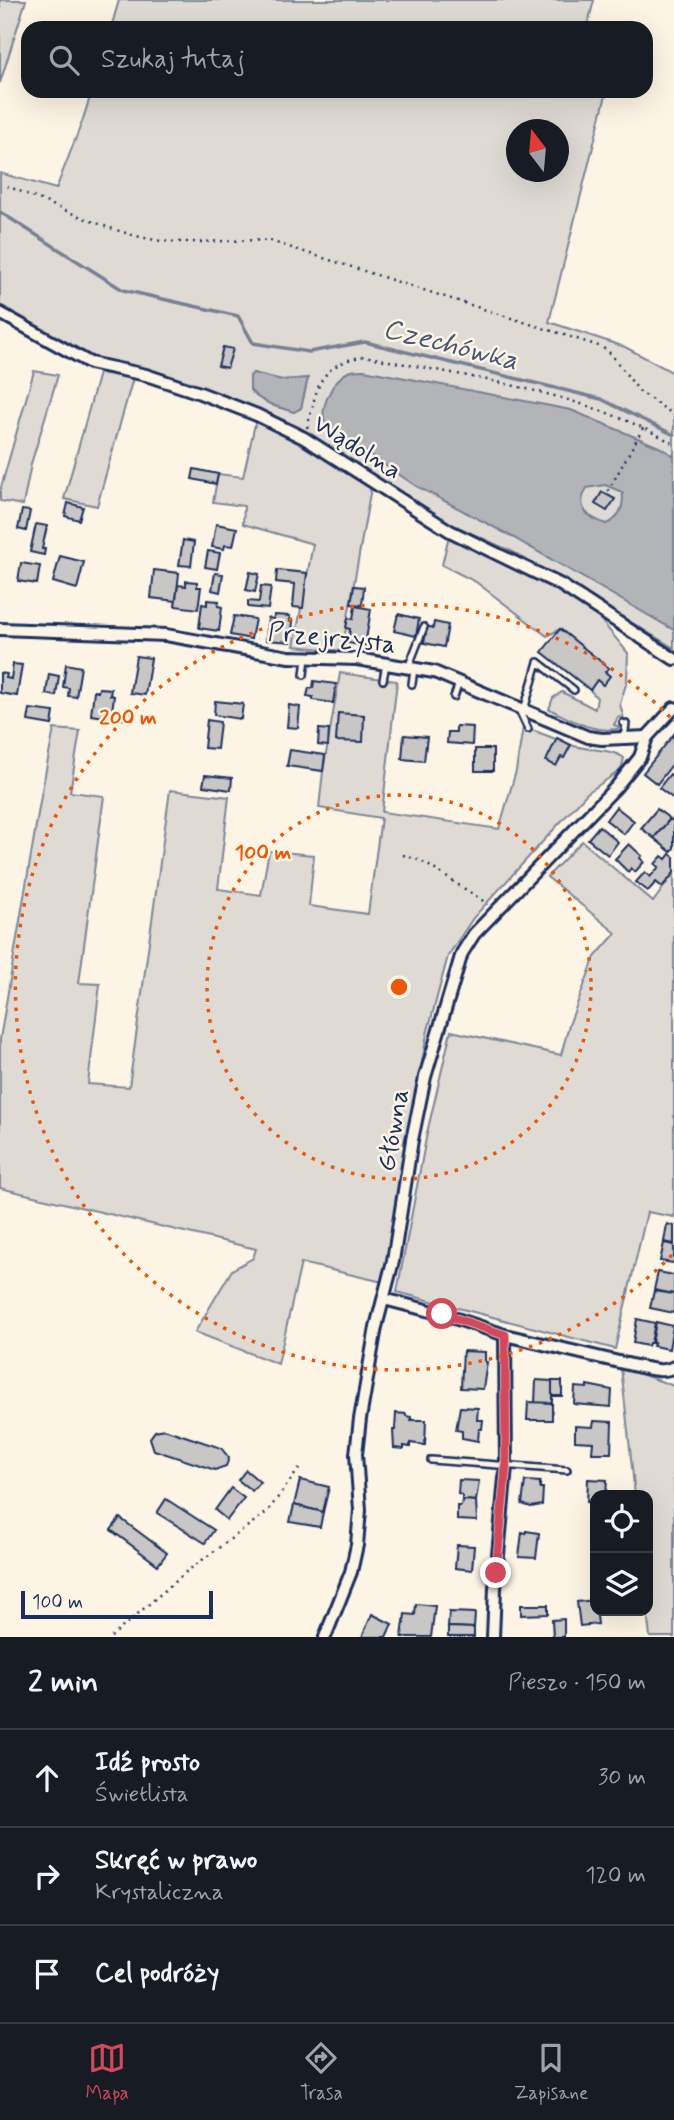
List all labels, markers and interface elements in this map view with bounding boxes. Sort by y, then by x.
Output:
search box [21,21,653,98]
icon: search [45,41,83,79]
text: Szukaj tutaj [101,43,245,77]
north arrow [506,119,569,182]
water label: Czechówka [379,311,522,380]
street label: Wądolna [306,407,408,488]
street label: Przejrzysta [266,615,397,663]
text: 200 m [99,704,157,732]
text: 100 m [235,839,291,867]
centre of rings [387,975,411,999]
street label: Główna [370,1086,418,1174]
route start [426,1298,457,1329]
map controls [590,1490,653,1616]
button: locate [590,1490,653,1553]
button: layers [590,1553,653,1616]
route end [480,1557,511,1588]
scale bar [21,1588,214,1620]
text: 100 m [32,1590,83,1615]
text: 2 min [28,1663,98,1702]
text: Pieszo · 150 m [508,1668,646,1698]
text: Idź prosto [95,1746,200,1780]
icon: ahead [28,1759,66,1797]
text: 30 m [598,1763,646,1793]
text: Świetlista [95,1780,189,1810]
text: Skręć w prawo [95,1844,257,1878]
icon: right [28,1857,66,1895]
text: 120 m [585,1861,646,1891]
text: Krystaliczna [95,1878,224,1908]
icon: arrive [28,1955,66,1993]
text: Cel podróży [95,1957,219,1991]
tab: Mapa [86,2039,129,2106]
tab: Trasa [300,2039,343,2106]
tab: Zapisane [514,2039,588,2106]

